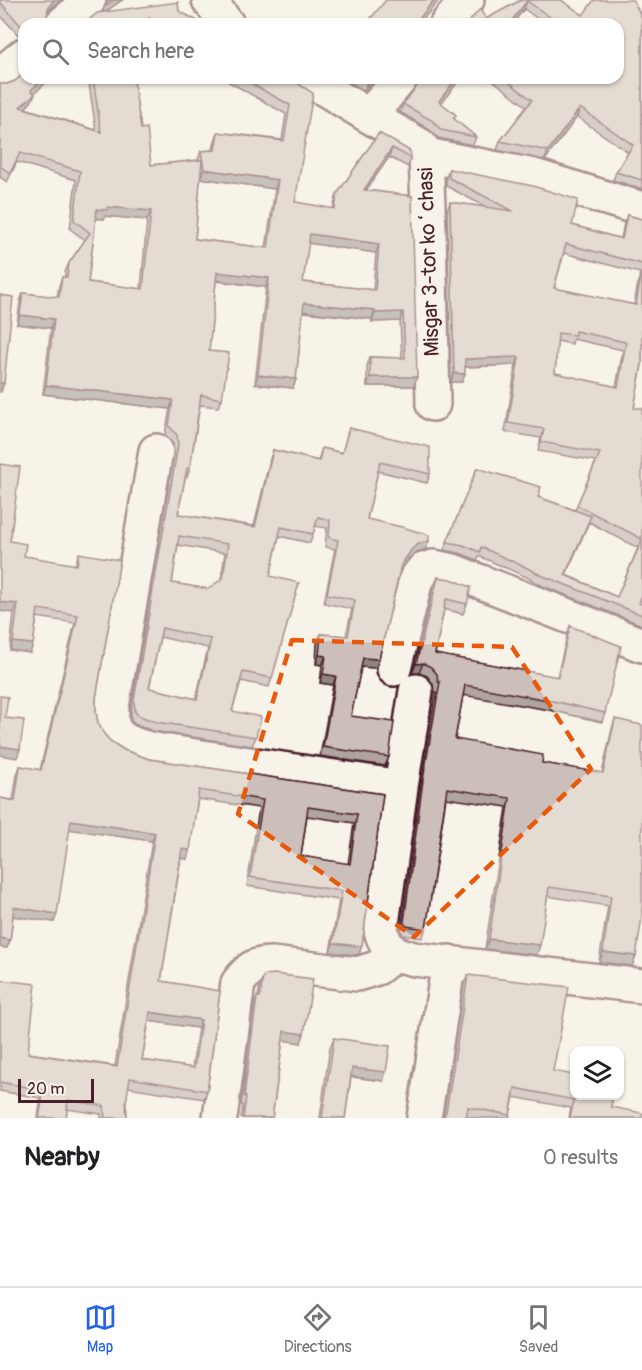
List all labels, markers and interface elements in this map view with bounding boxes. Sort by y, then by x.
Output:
search box [18,18,624,84]
icon: search [39,35,72,68]
text: Search here [87,37,194,65]
street label: Misgar 3-tor koʻchasi [412,167,446,357]
map controls [570,1046,624,1100]
button: layers [570,1046,624,1100]
scale bar [18,1076,94,1104]
text: 20 m [27,1079,65,1099]
text: Nearby [24,1141,100,1173]
text: 0 results [543,1145,618,1170]
tab: Map [84,1301,117,1357]
tab: Directions [284,1301,352,1357]
tab: Saved [519,1301,558,1357]

